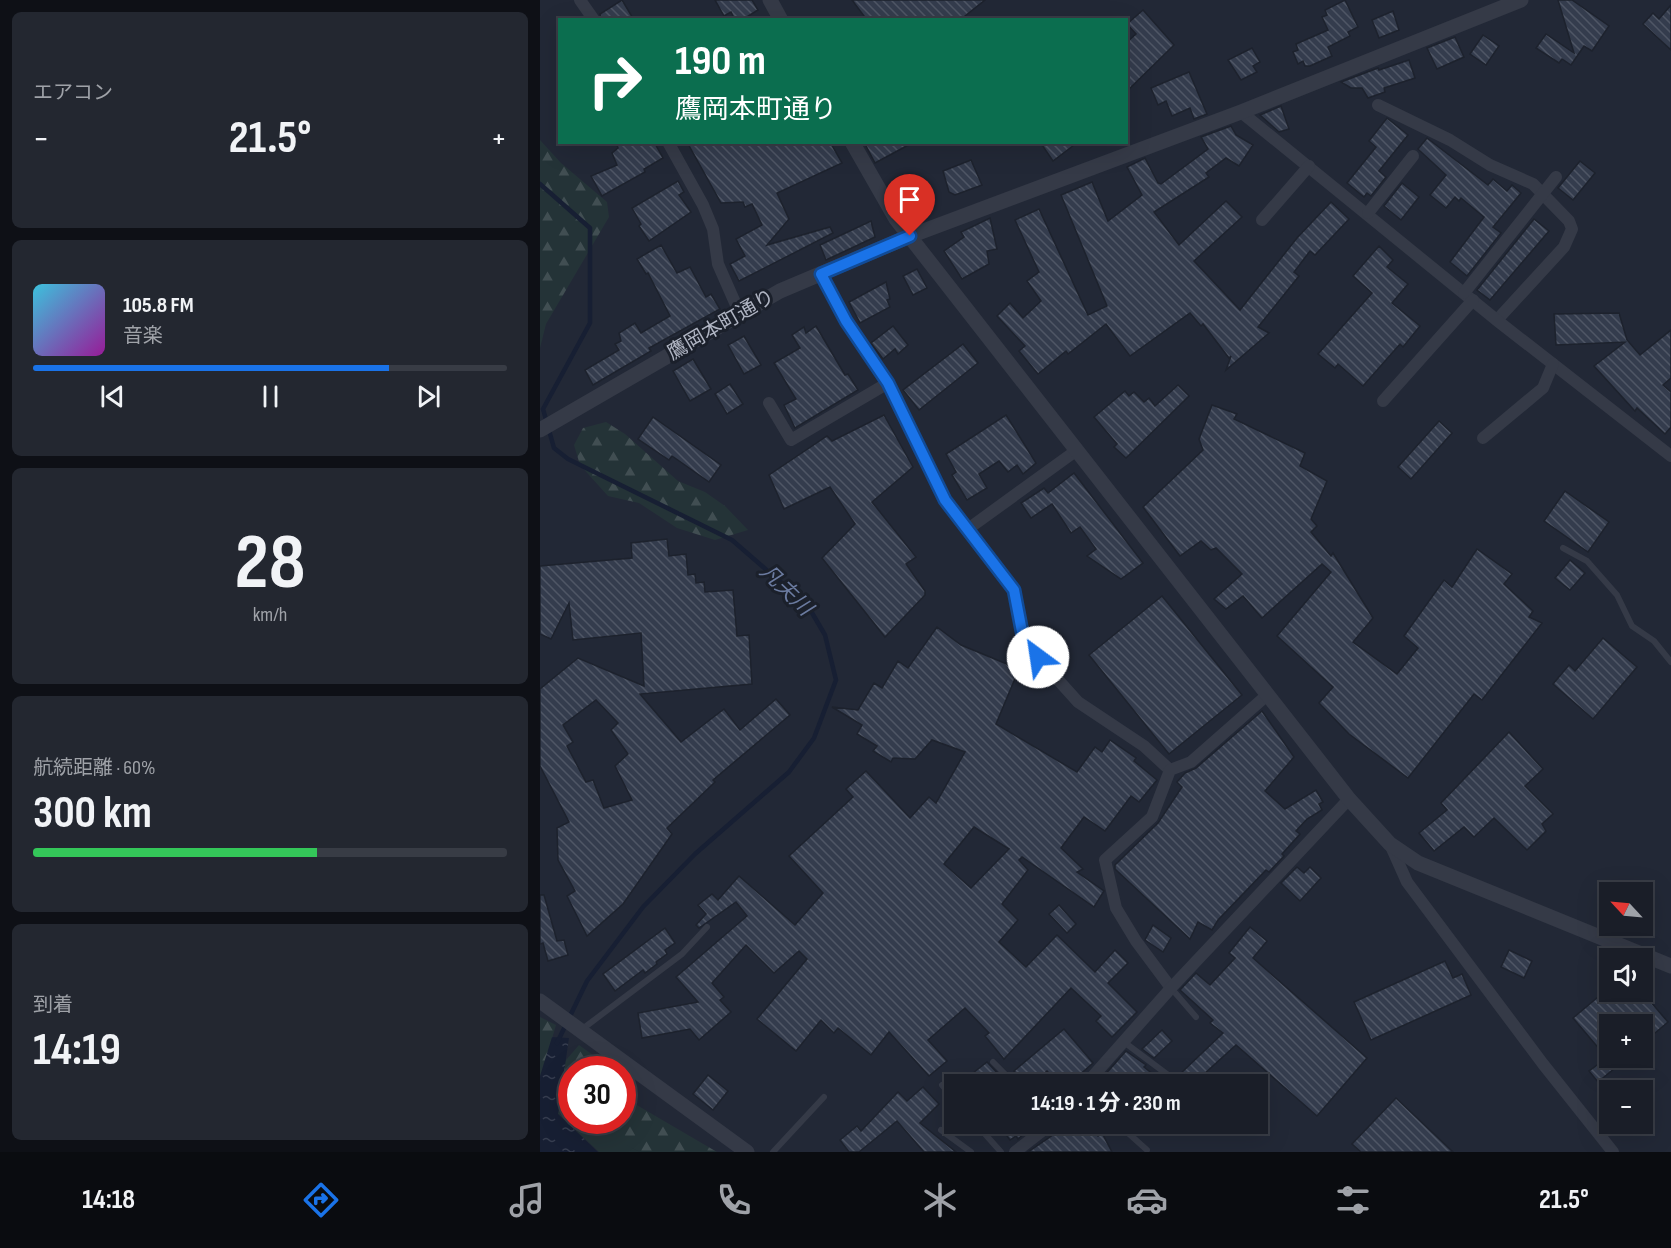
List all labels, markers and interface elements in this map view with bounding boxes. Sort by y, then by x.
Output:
text: 190 m [675,36,766,87]
icon: right [576,42,654,120]
text: エアコン [33,81,113,105]
text: 鷹岡本町通り [675,94,837,126]
text: 21.5° [229,111,311,166]
text: − [33,119,49,159]
text: + [491,119,507,159]
pin [884,174,935,236]
icon: arrive [893,183,926,216]
street label: 鷹岡本町通り [663,285,779,365]
text: 105.8 FM [123,292,194,319]
text: 音楽 [123,324,163,348]
icon: previous [96,380,129,413]
icon: pause [254,380,287,413]
icon: next [412,380,445,413]
text: 28 [235,517,305,610]
water label: 凡夫川 [755,559,819,622]
text: km/h [253,603,287,627]
position arrow [1006,625,1070,689]
text: 航続距離 · 60% [33,756,156,780]
text: 300 km [33,786,152,841]
north arrow [1599,882,1653,936]
map controls [1599,882,1653,1134]
button: sound [1599,948,1653,1002]
text: 到着 [33,993,73,1017]
button: + [1599,1014,1653,1068]
text: 14:19 [33,1023,121,1078]
speed limit sign: 30 [558,1056,636,1134]
button: − [1599,1080,1653,1134]
text: 14:19 · 1 分 · 230 m [1031,1090,1181,1117]
icon: directions [300,1179,342,1221]
icon: music [506,1179,548,1221]
icon: phone [713,1179,755,1221]
icon: climate [919,1179,961,1221]
icon: car [1126,1179,1168,1221]
icon: filters [1332,1179,1374,1221]
text: 14:18 [82,1184,135,1216]
text: 21.5° [1539,1184,1589,1216]

